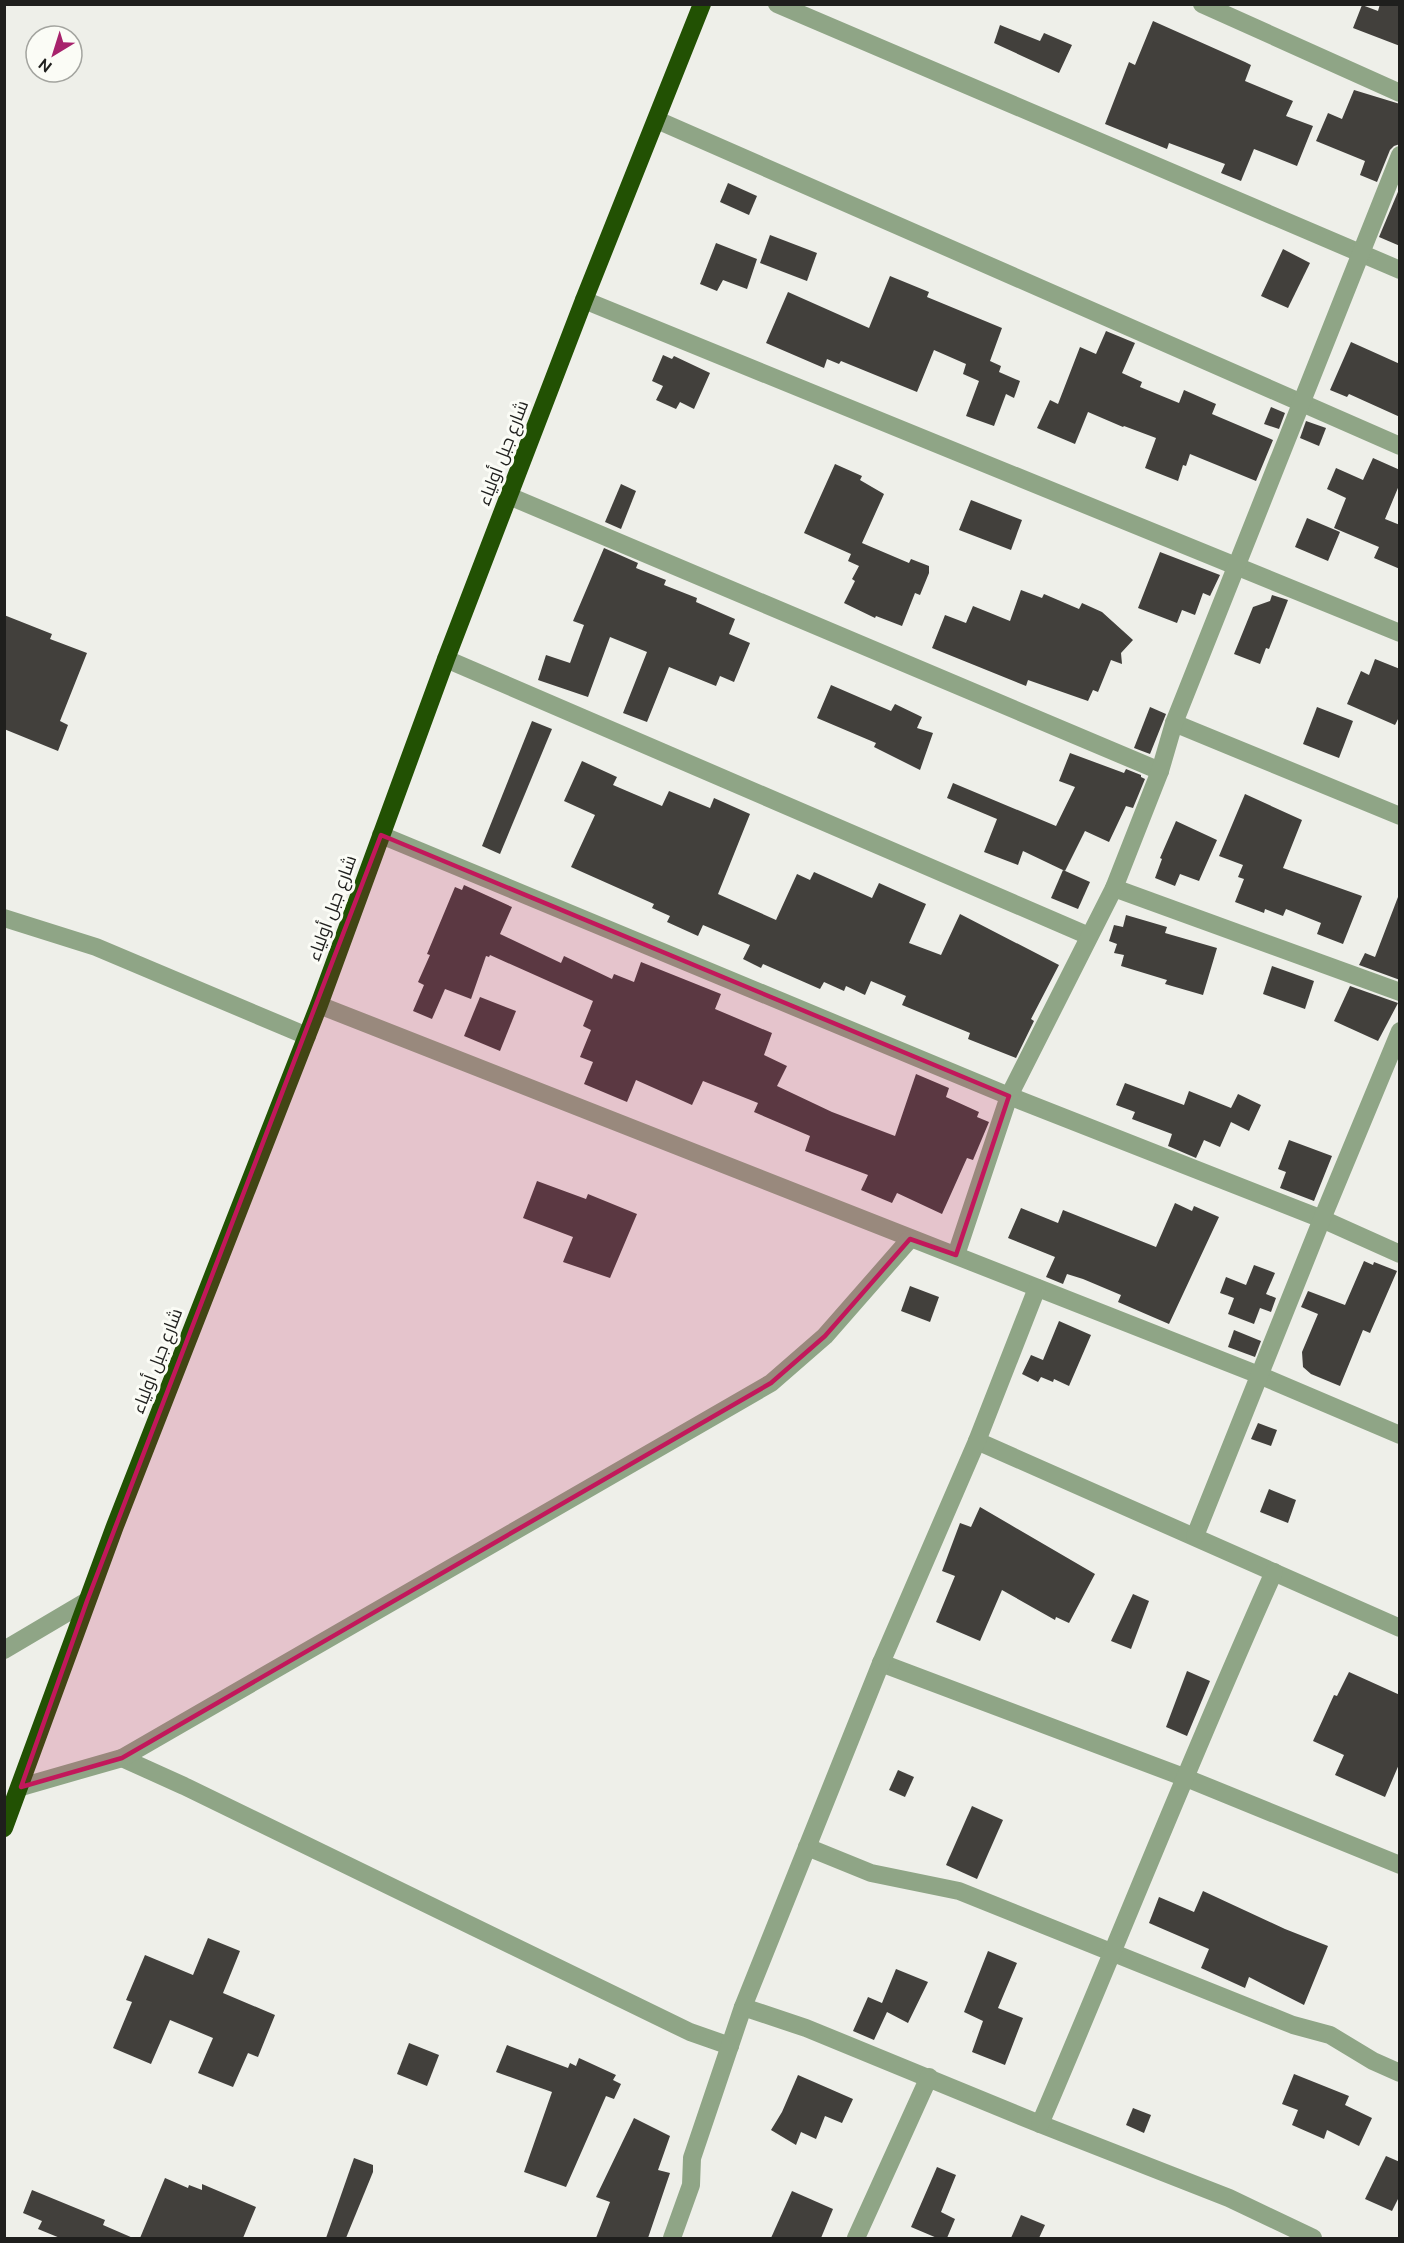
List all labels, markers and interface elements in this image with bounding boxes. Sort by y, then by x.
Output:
north arrow [24,24,84,84]
text: N [35,55,55,77]
street label: شارع جبل أولياء [473,397,534,509]
street label: شارع جبل أولياء [303,852,362,964]
street label: شارع جبل أولياء [127,1305,188,1417]

